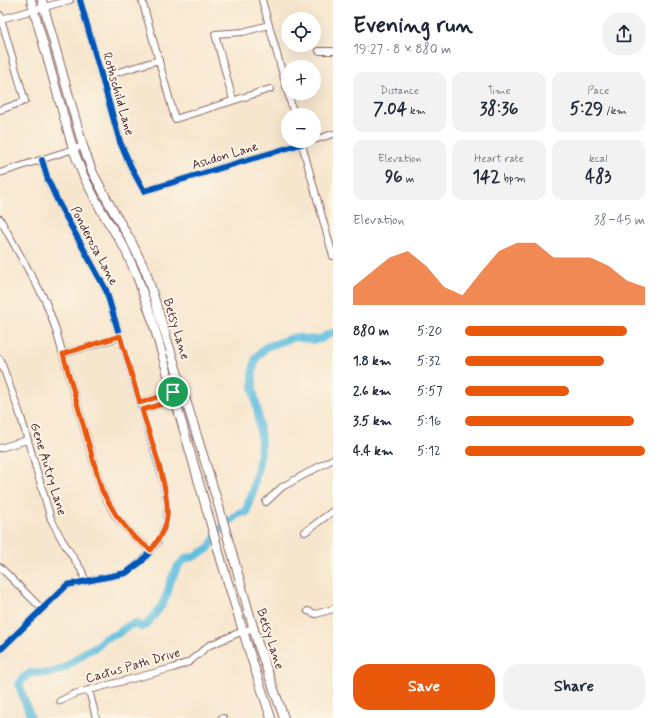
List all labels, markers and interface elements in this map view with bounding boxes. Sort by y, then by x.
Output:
map controls [281,12,321,148]
button: locate [281,12,321,52]
text: Evening run [353,12,473,40]
button: share [603,13,645,55]
text: 19:27 · 8 × 880 m [353,41,451,58]
street label: Rothschild Lane [98,50,138,138]
button: + [281,60,321,100]
text: Distance [380,84,419,98]
text: Time [487,84,511,98]
text: Pace [587,84,609,98]
text: 7.04 [373,98,407,120]
text: 38:36 [480,98,518,120]
text: 5:29 [570,98,603,120]
text: km [407,104,426,118]
text: /km [603,104,627,118]
button: − [281,108,321,148]
street label: Ashdon Lane [190,138,260,174]
text: Elevation [378,152,421,166]
text: Heart rate [474,152,524,166]
text: kcal [589,152,608,166]
text: 96 [385,166,403,188]
text: 142 [472,166,500,188]
text: 483 [585,166,611,188]
text: m [403,172,414,186]
text: bpm [500,172,526,186]
street label: Ponderosa Lane [66,203,122,289]
text: Elevation [353,212,404,229]
text: 38–45 m [594,212,645,229]
street label: Betsy Lane [159,296,193,362]
text: 880 m [353,323,389,340]
text: 5:20 [417,323,442,340]
text: 1.8 km [353,353,391,370]
text: 5:32 [417,353,441,370]
pin [156,375,190,409]
icon: arrive [162,381,184,403]
text: 2.6 km [353,383,391,400]
text: 5:57 [417,383,443,400]
text: 3.5 km [353,413,392,430]
text: 5:16 [417,413,441,430]
street label: Gene Autry Lane [26,420,70,518]
text: 4.4 km [353,443,393,460]
text: 5:12 [417,443,441,460]
street label: Betsy Lane [252,606,288,672]
street label: Cactus Path Drive [84,644,182,688]
button: Save [353,664,495,710]
button: Share [503,664,645,710]

